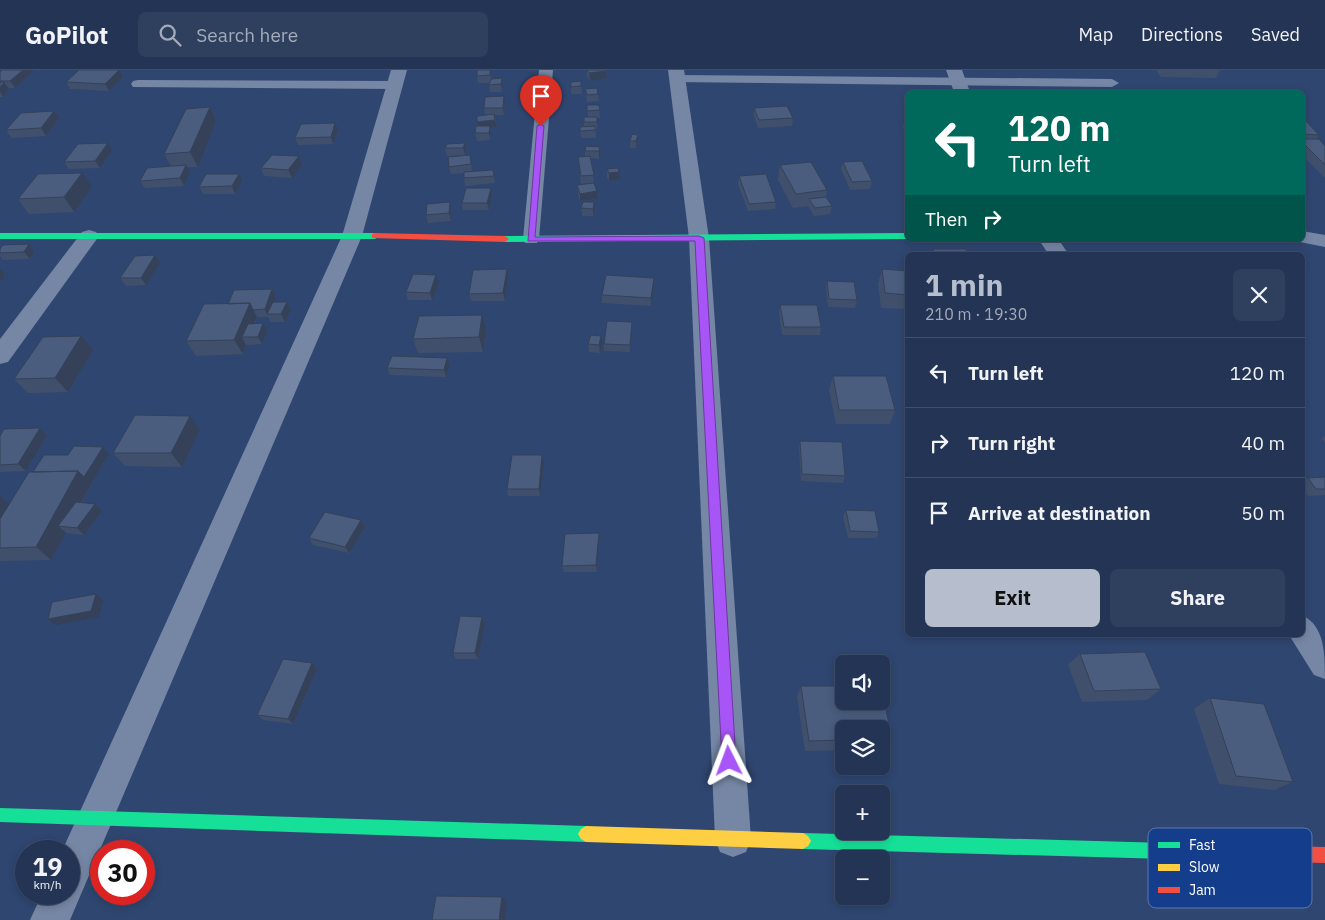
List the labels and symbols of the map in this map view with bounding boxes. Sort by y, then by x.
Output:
pin [520,75,562,126]
position arrow [702,734,754,786]
legend [1148,828,1312,908]
text: Fast [1189,836,1215,854]
speed limit sign: 30 [90,840,155,905]
text: Slow [1189,858,1220,876]
text: Jam [1189,881,1216,899]

